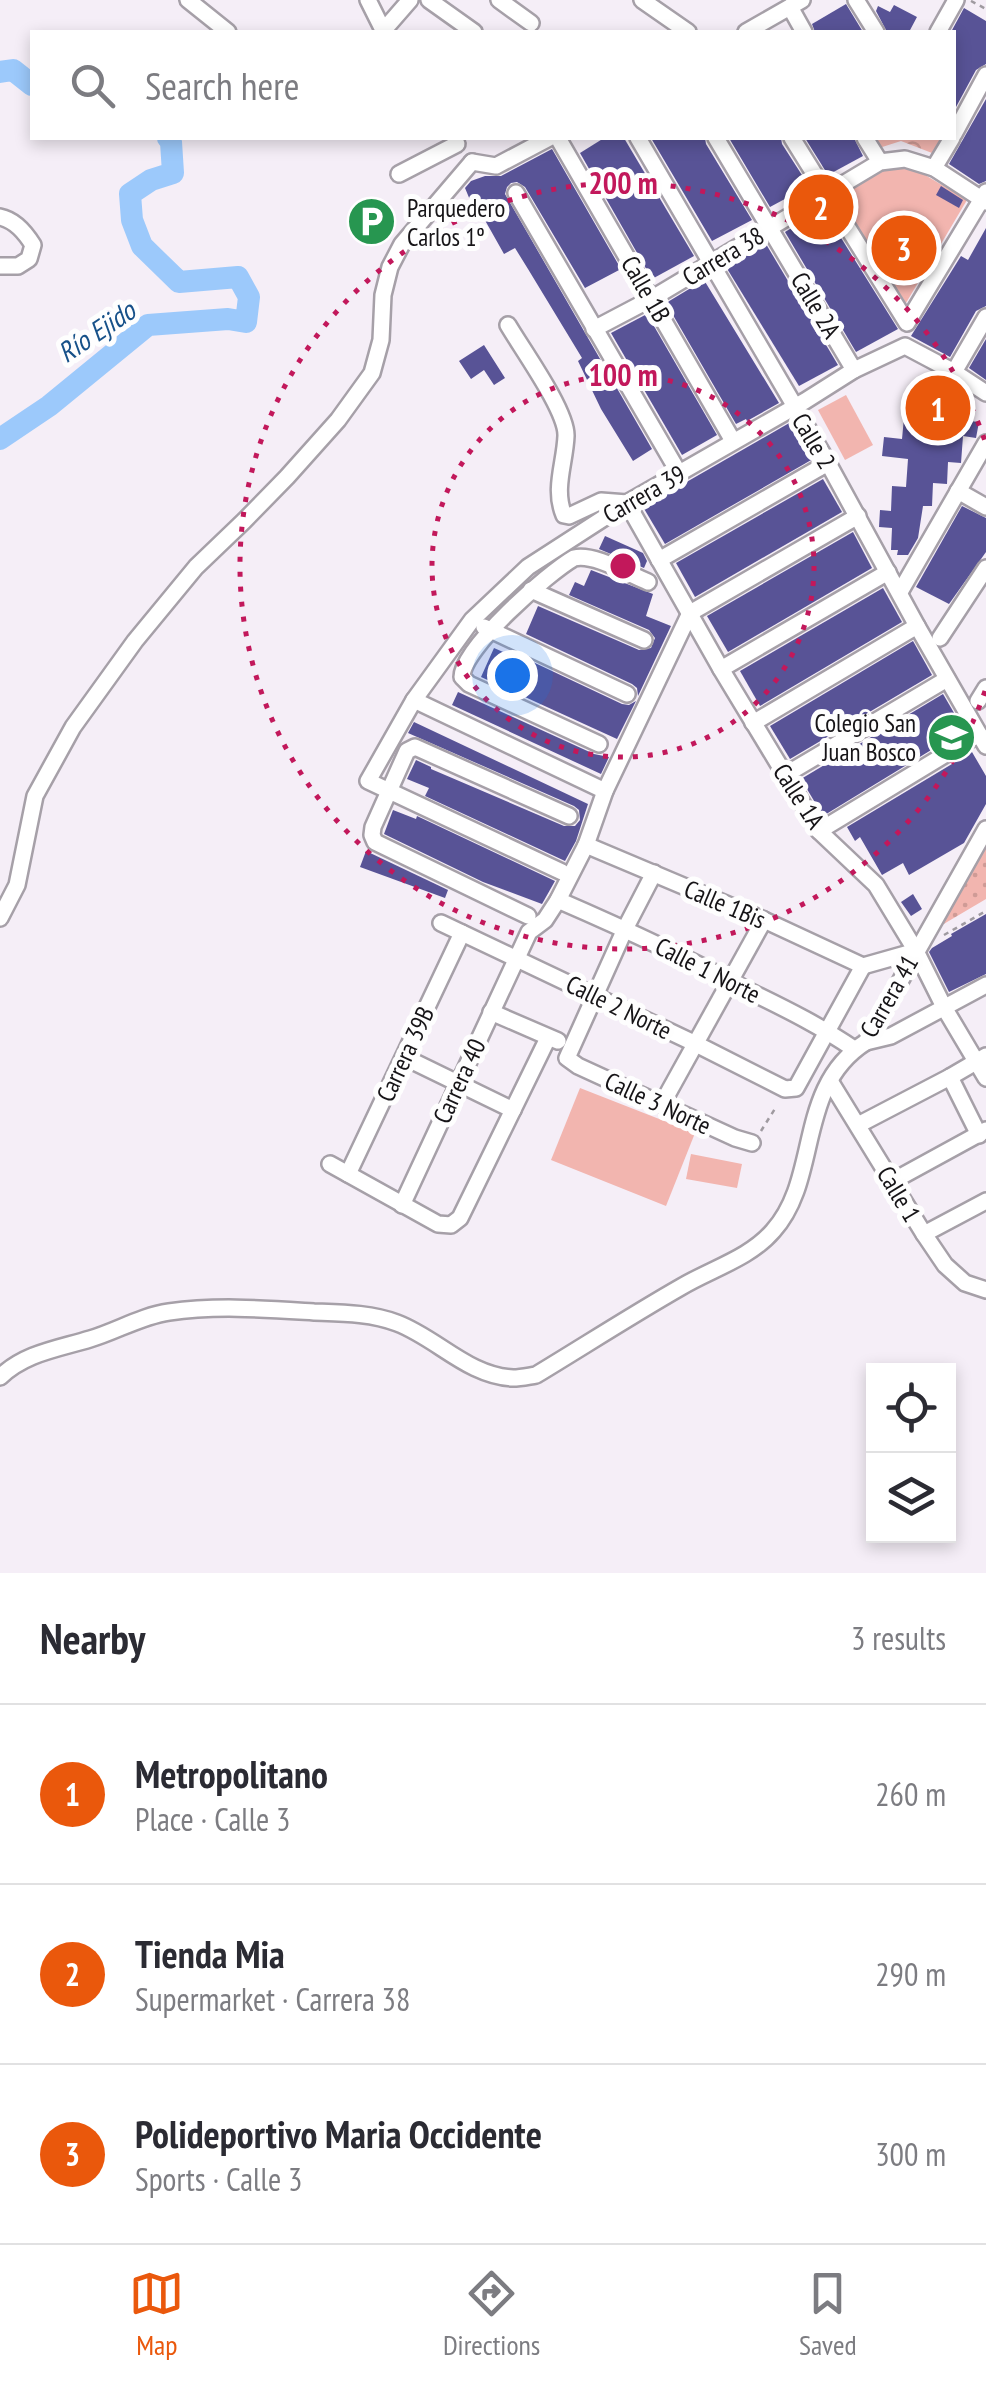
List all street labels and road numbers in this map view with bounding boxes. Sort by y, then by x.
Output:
street label: Carrera 38 [676,219,770,293]
street label: Calle 1B [614,250,678,328]
street label: Calle 2A [784,266,848,344]
street label: Calle 2 [785,407,843,475]
street label: Carrera 39 [597,458,691,530]
street label: Calle 1A [766,757,832,835]
street label: Calle 1Bis [679,873,771,935]
street label: Calle 1 Norte [650,930,766,1010]
street label: Carrera 41 [853,949,925,1043]
street label: Calle 2 Norte [561,968,677,1046]
street label: Carrera 39B [369,1001,441,1107]
street label: Carrera 40 [426,1034,492,1128]
street label: Calle 3 Norte [600,1064,716,1142]
street label: Calle 1 [870,1160,928,1228]

